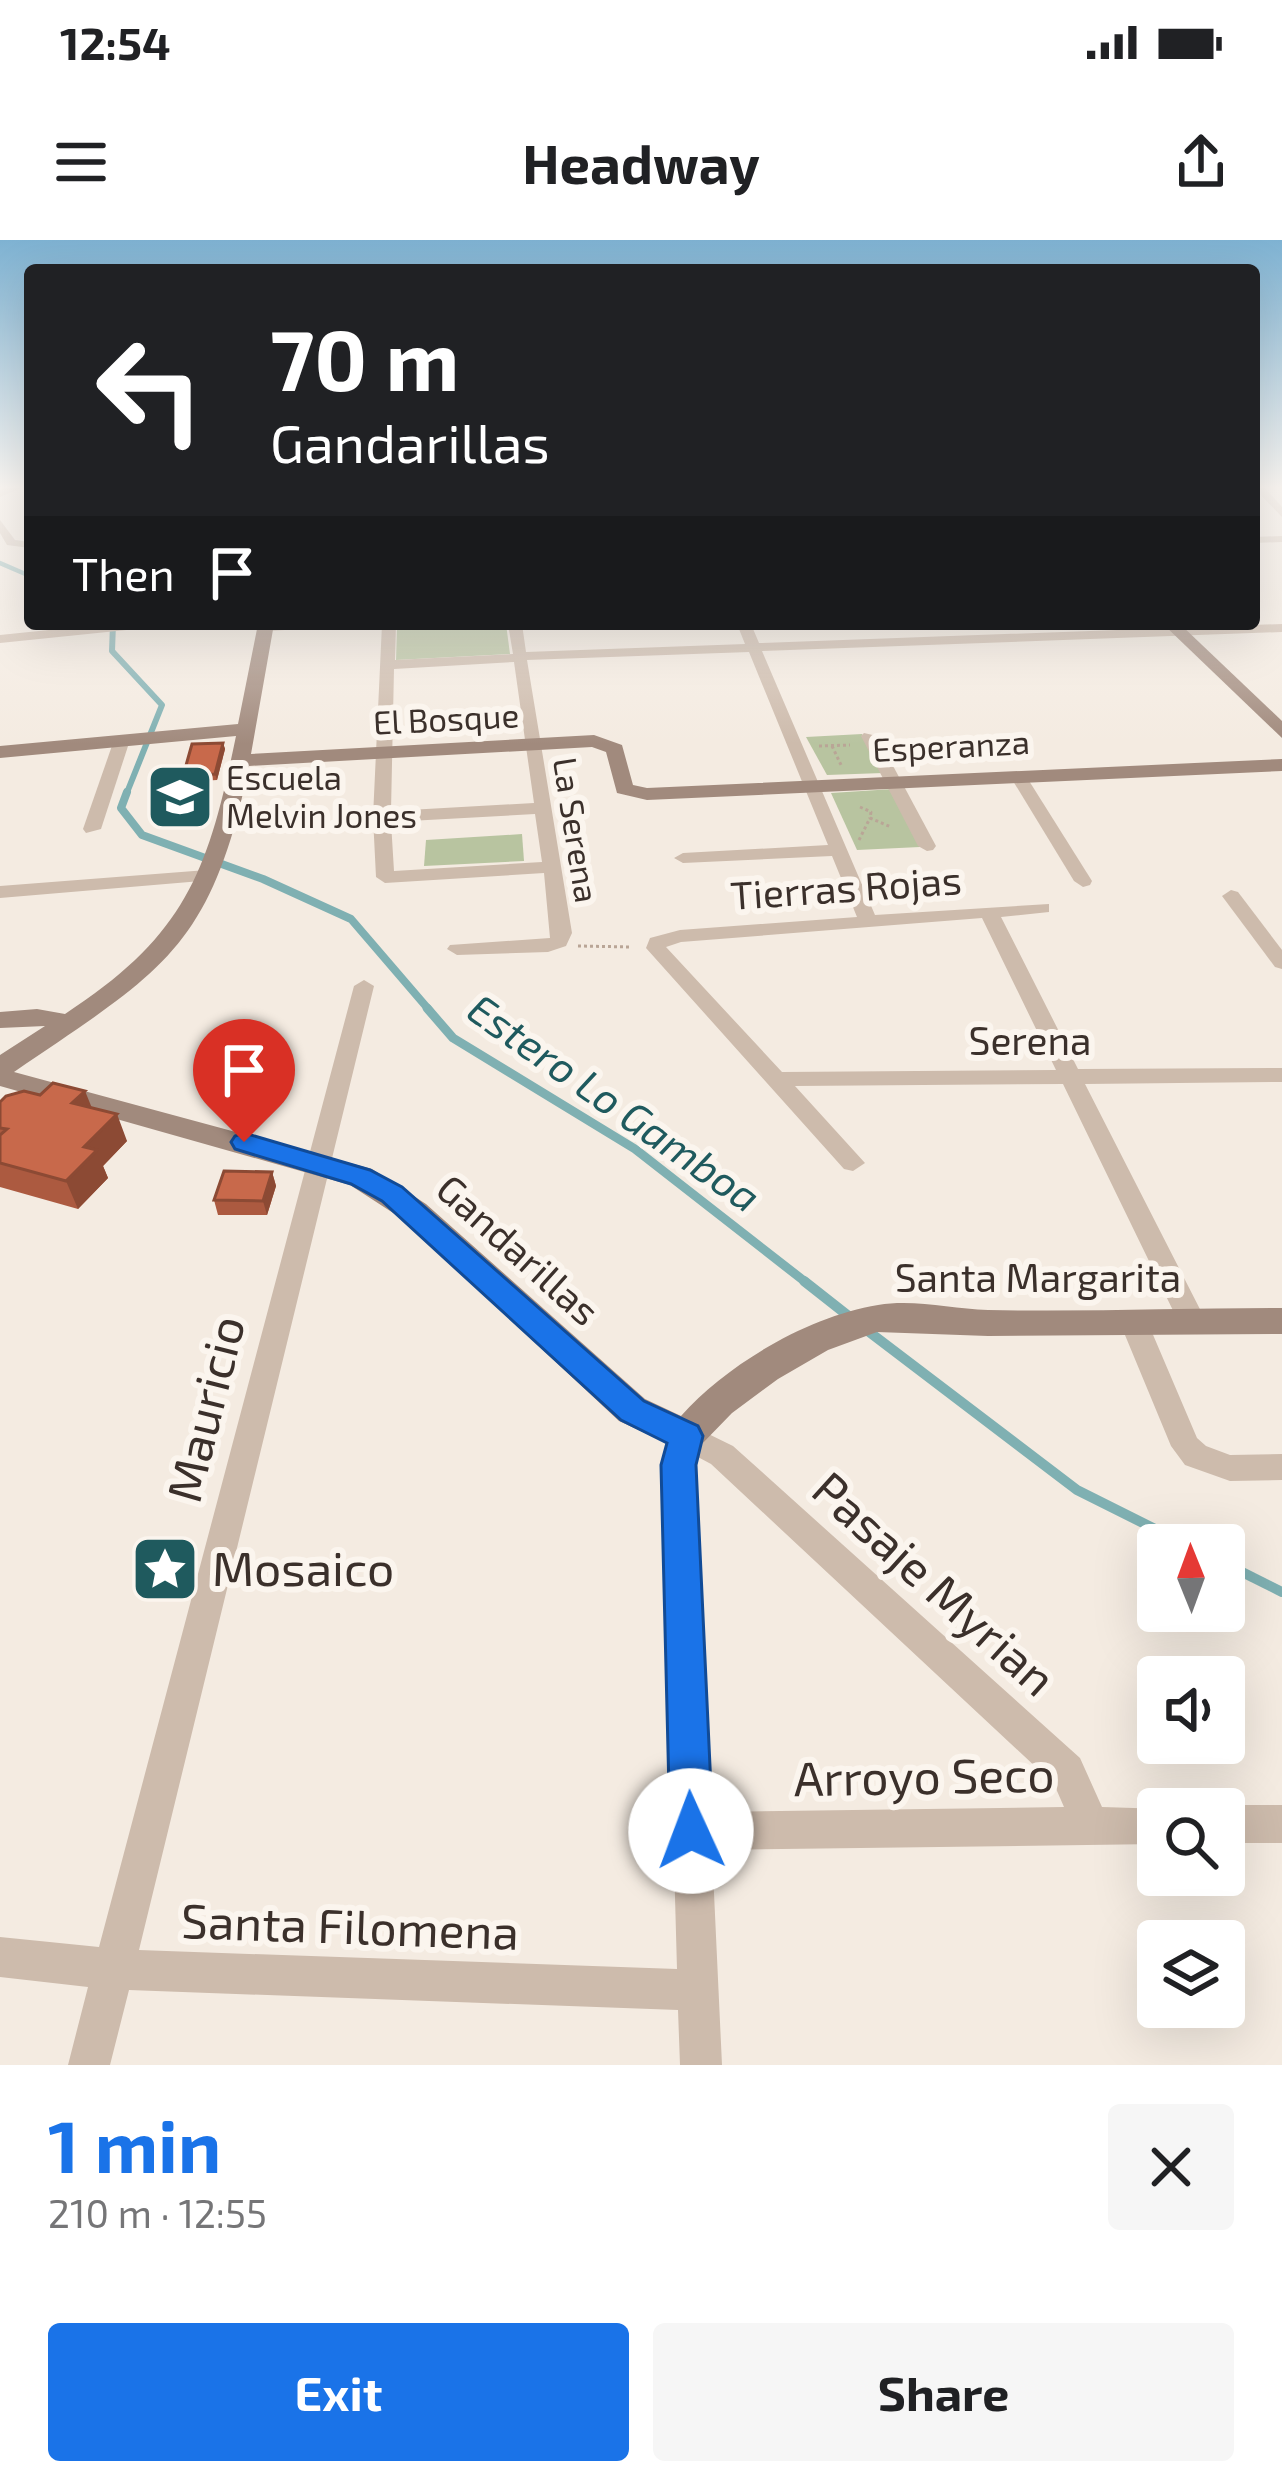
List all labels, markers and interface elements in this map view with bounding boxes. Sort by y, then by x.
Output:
text: 12:54 [60,15,171,69]
icon: menu [48,129,114,195]
icon: share [1168,129,1234,195]
text: Headway [522,130,760,195]
text: 70 m [270,307,460,408]
icon: left [72,312,228,468]
text: Gandarillas [270,409,550,474]
icon: arrive [199,540,265,606]
text: Then [72,546,175,600]
street label: El Bosque [372,694,520,742]
street label: Esperanza [871,721,1031,769]
street label: La Serena [546,754,608,905]
place label: Escuela Melvin Jones [226,757,417,835]
school or university icon: Escuela Melvin Jones [145,762,215,832]
street label: Tierras Rojas [729,855,963,918]
water label: Estero Lo Gamboa [459,982,771,1221]
street label: Serena [969,1016,1091,1063]
pin [193,1019,295,1142]
icon: arrive [211,1037,277,1103]
street label: Gandarillas [428,1164,610,1334]
street label: Santa Margarita [895,1253,1181,1300]
street label: Mauricio [153,1310,255,1508]
street label: Pasaje Myrian [801,1458,1069,1707]
north arrow [1137,1524,1245,1632]
map controls [1137,1524,1245,2028]
place icon: Mosaico [130,1534,200,1604]
place label: Mosaico [212,1538,394,1596]
button: sound [1137,1656,1245,1764]
street label: Arroyo Seco [793,1744,1055,1806]
position arrow [628,1768,754,1894]
button: search [1137,1788,1245,1896]
street label: Santa Filomena [180,1890,520,1960]
button: layers [1137,1920,1245,2028]
text: 1 min [48,2101,221,2187]
button: close [1108,2104,1234,2230]
text: 210 m · 12:55 [48,2189,267,2236]
button: Exit [48,2323,629,2461]
button: Share [653,2323,1234,2461]

